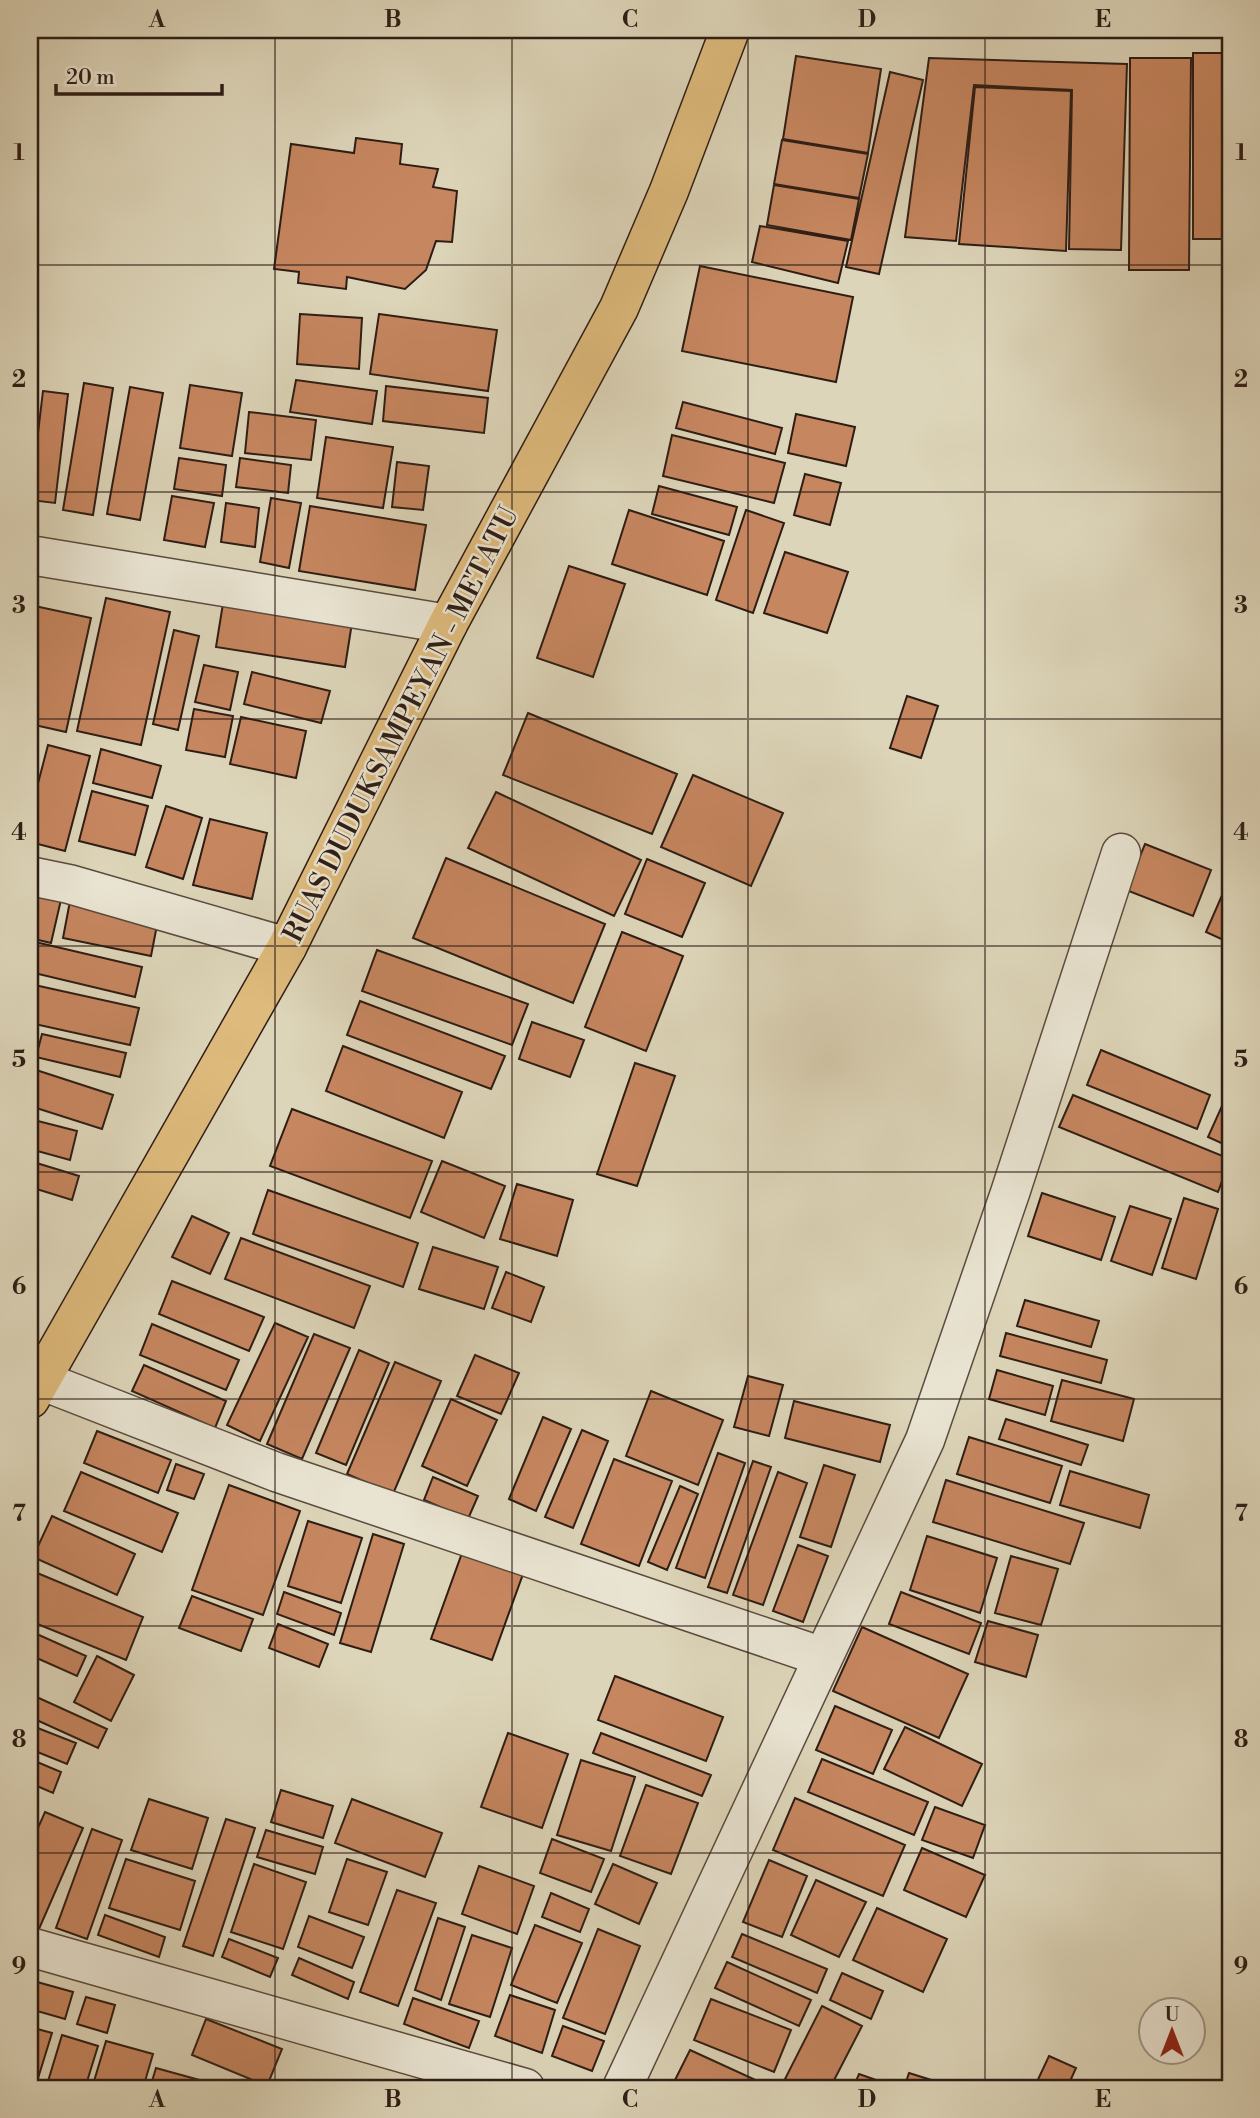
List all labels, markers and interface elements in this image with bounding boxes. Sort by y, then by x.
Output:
text: A [148,6,166,34]
text: B [384,6,402,34]
text: C [622,6,638,34]
text: D [858,6,876,34]
text: E [1095,6,1111,34]
scale bar [56,52,222,96]
text: 20 m [66,65,115,91]
text: 1 [13,139,25,167]
text: 1 [1235,139,1247,167]
text: 2 [12,366,26,394]
text: 2 [1234,366,1248,394]
street label: RUAS DUDUKSAMPEYAN - METATU [276,501,527,949]
text: 3 [12,592,26,620]
text: 3 [1234,592,1248,620]
text: 4 [11,819,27,847]
text: 4 [1233,819,1249,847]
text: 5 [12,1046,26,1074]
text: 5 [1234,1046,1248,1074]
text: 6 [12,1273,26,1301]
text: 6 [1234,1273,1248,1301]
text: 7 [12,1500,26,1528]
text: 7 [1234,1500,1248,1528]
text: 8 [12,1726,26,1754]
text: 8 [1234,1726,1248,1754]
text: 9 [12,1953,26,1981]
text: 9 [1234,1953,1248,1981]
north arrow [1138,1996,1208,2066]
text: U [1165,2003,1180,2027]
text: A [148,2086,166,2114]
text: B [384,2086,402,2114]
text: C [622,2086,638,2114]
text: D [858,2086,876,2114]
text: E [1095,2086,1111,2114]

